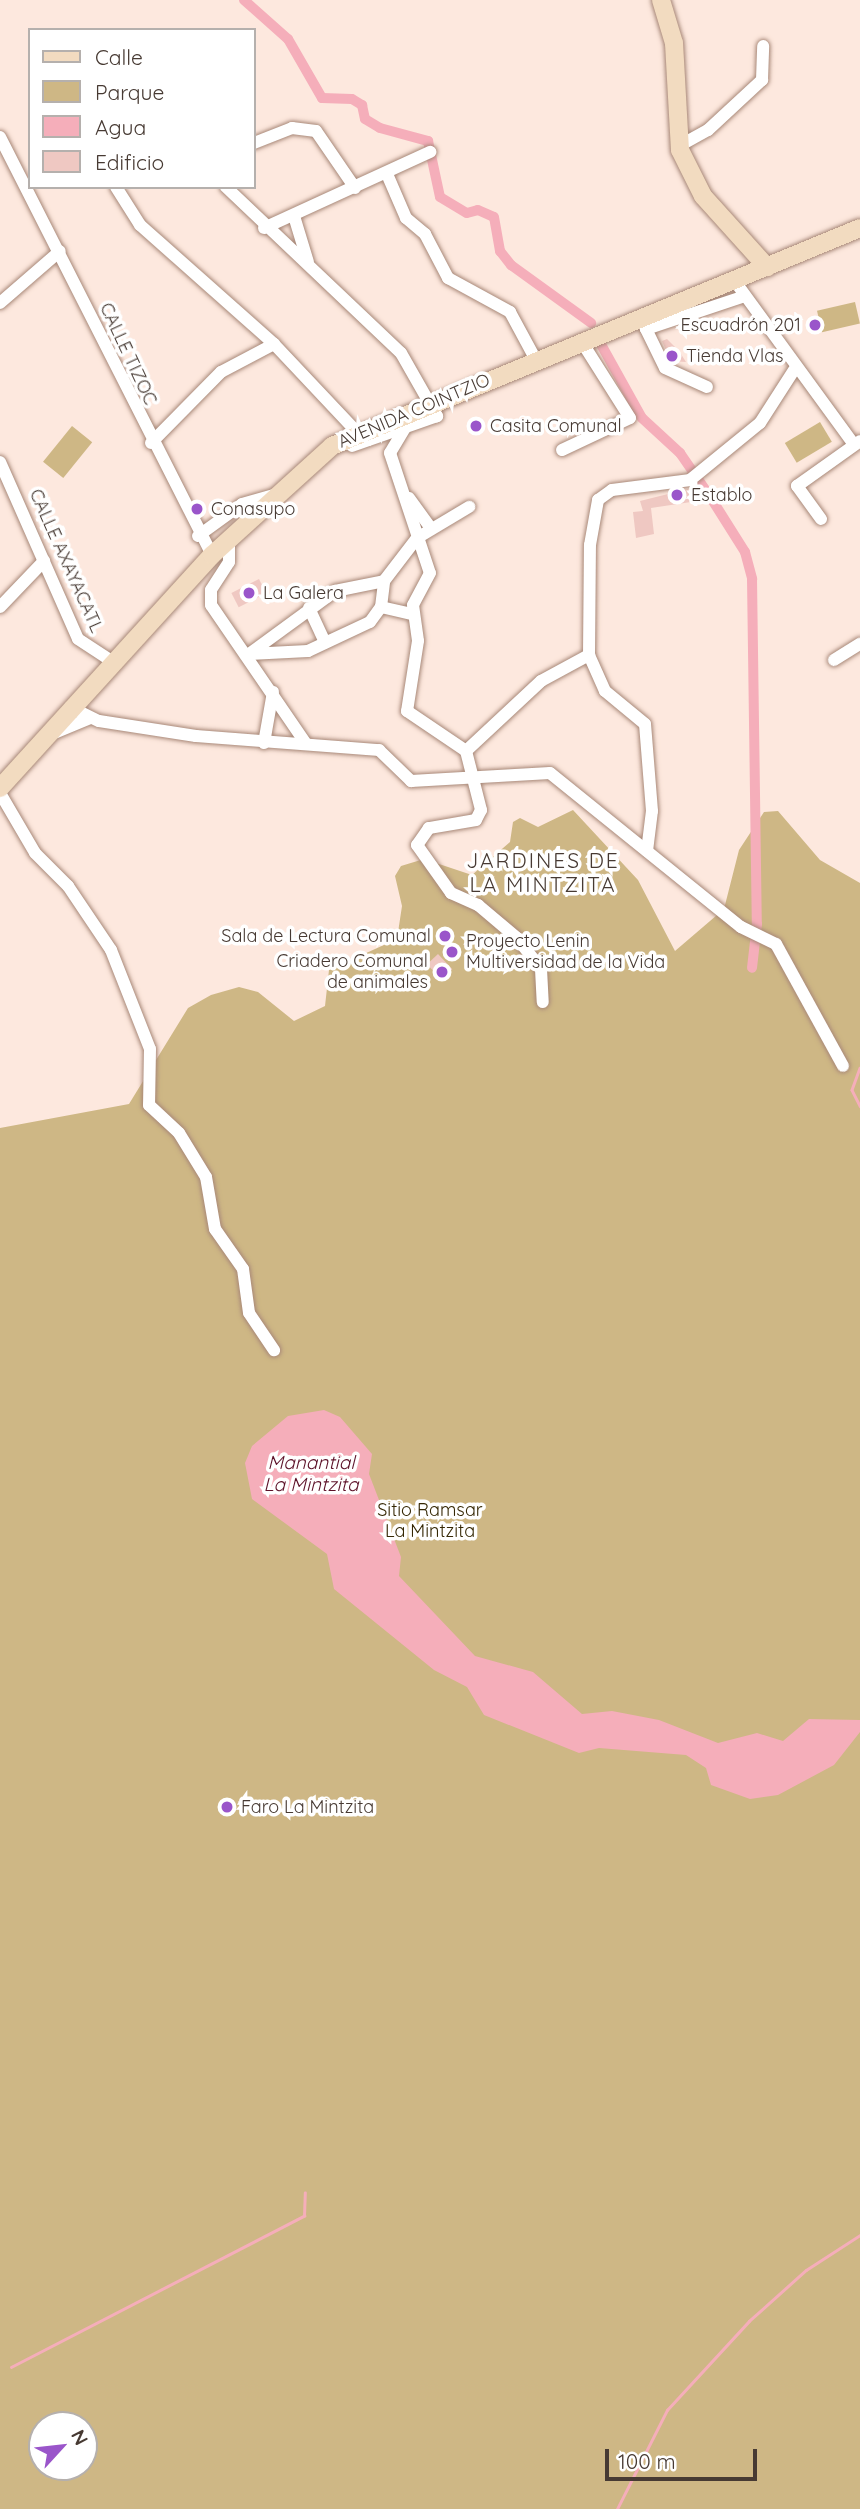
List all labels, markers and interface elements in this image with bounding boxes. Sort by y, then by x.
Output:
legend [28,28,256,189]
text: Calle [95,44,143,70]
text: Parque [95,79,164,105]
text: Agua [95,114,146,140]
text: Edificio [95,149,164,175]
street label: CALLE TIZOC [95,300,161,408]
place label: Escuadrón 201 [680,314,801,336]
marker: Escuadrón 201 [807,317,823,333]
place label: Tienda Vlas [686,345,783,367]
marker: Tienda Vlas [664,348,680,364]
street label: AVENIDA COINTZIO [335,369,493,453]
place label: Casita Comunal [490,415,622,437]
marker: Casita Comunal [468,418,484,434]
place label: Establo [691,484,752,506]
street label: CALLE AXAYACATL [25,486,107,636]
marker: Establo [669,487,685,503]
place label: Conasupo [211,498,295,520]
marker: Conasupo [189,501,205,517]
place label: La Galera [263,582,344,604]
marker: La Galera [241,585,257,601]
district label: JARDINES DE LA MINTZITA [468,847,618,897]
place label: Sala de Lectura Comunal [221,925,431,947]
marker: Sala de Lectura Comunal [437,928,453,944]
place label: Proyecto Lenin Multiversidad de la Vida [466,931,665,974]
marker: Proyecto Lenin Multiversidad de la Vida [444,944,460,960]
place label: Criadero Comunal de animales [276,951,428,993]
marker: Criadero Comunal de animales [434,964,450,980]
water label: Manantial La Mintzita [263,1452,359,1496]
park label: Sitio Ramsar La Mintzita [377,1500,483,1542]
place label: Faro La Mintzita [241,1796,374,1818]
marker: Faro La Mintzita [219,1799,235,1815]
north arrow [28,2411,98,2481]
text: N [66,2426,94,2449]
scale bar [608,2436,760,2480]
text: 100 m [618,2448,676,2474]

